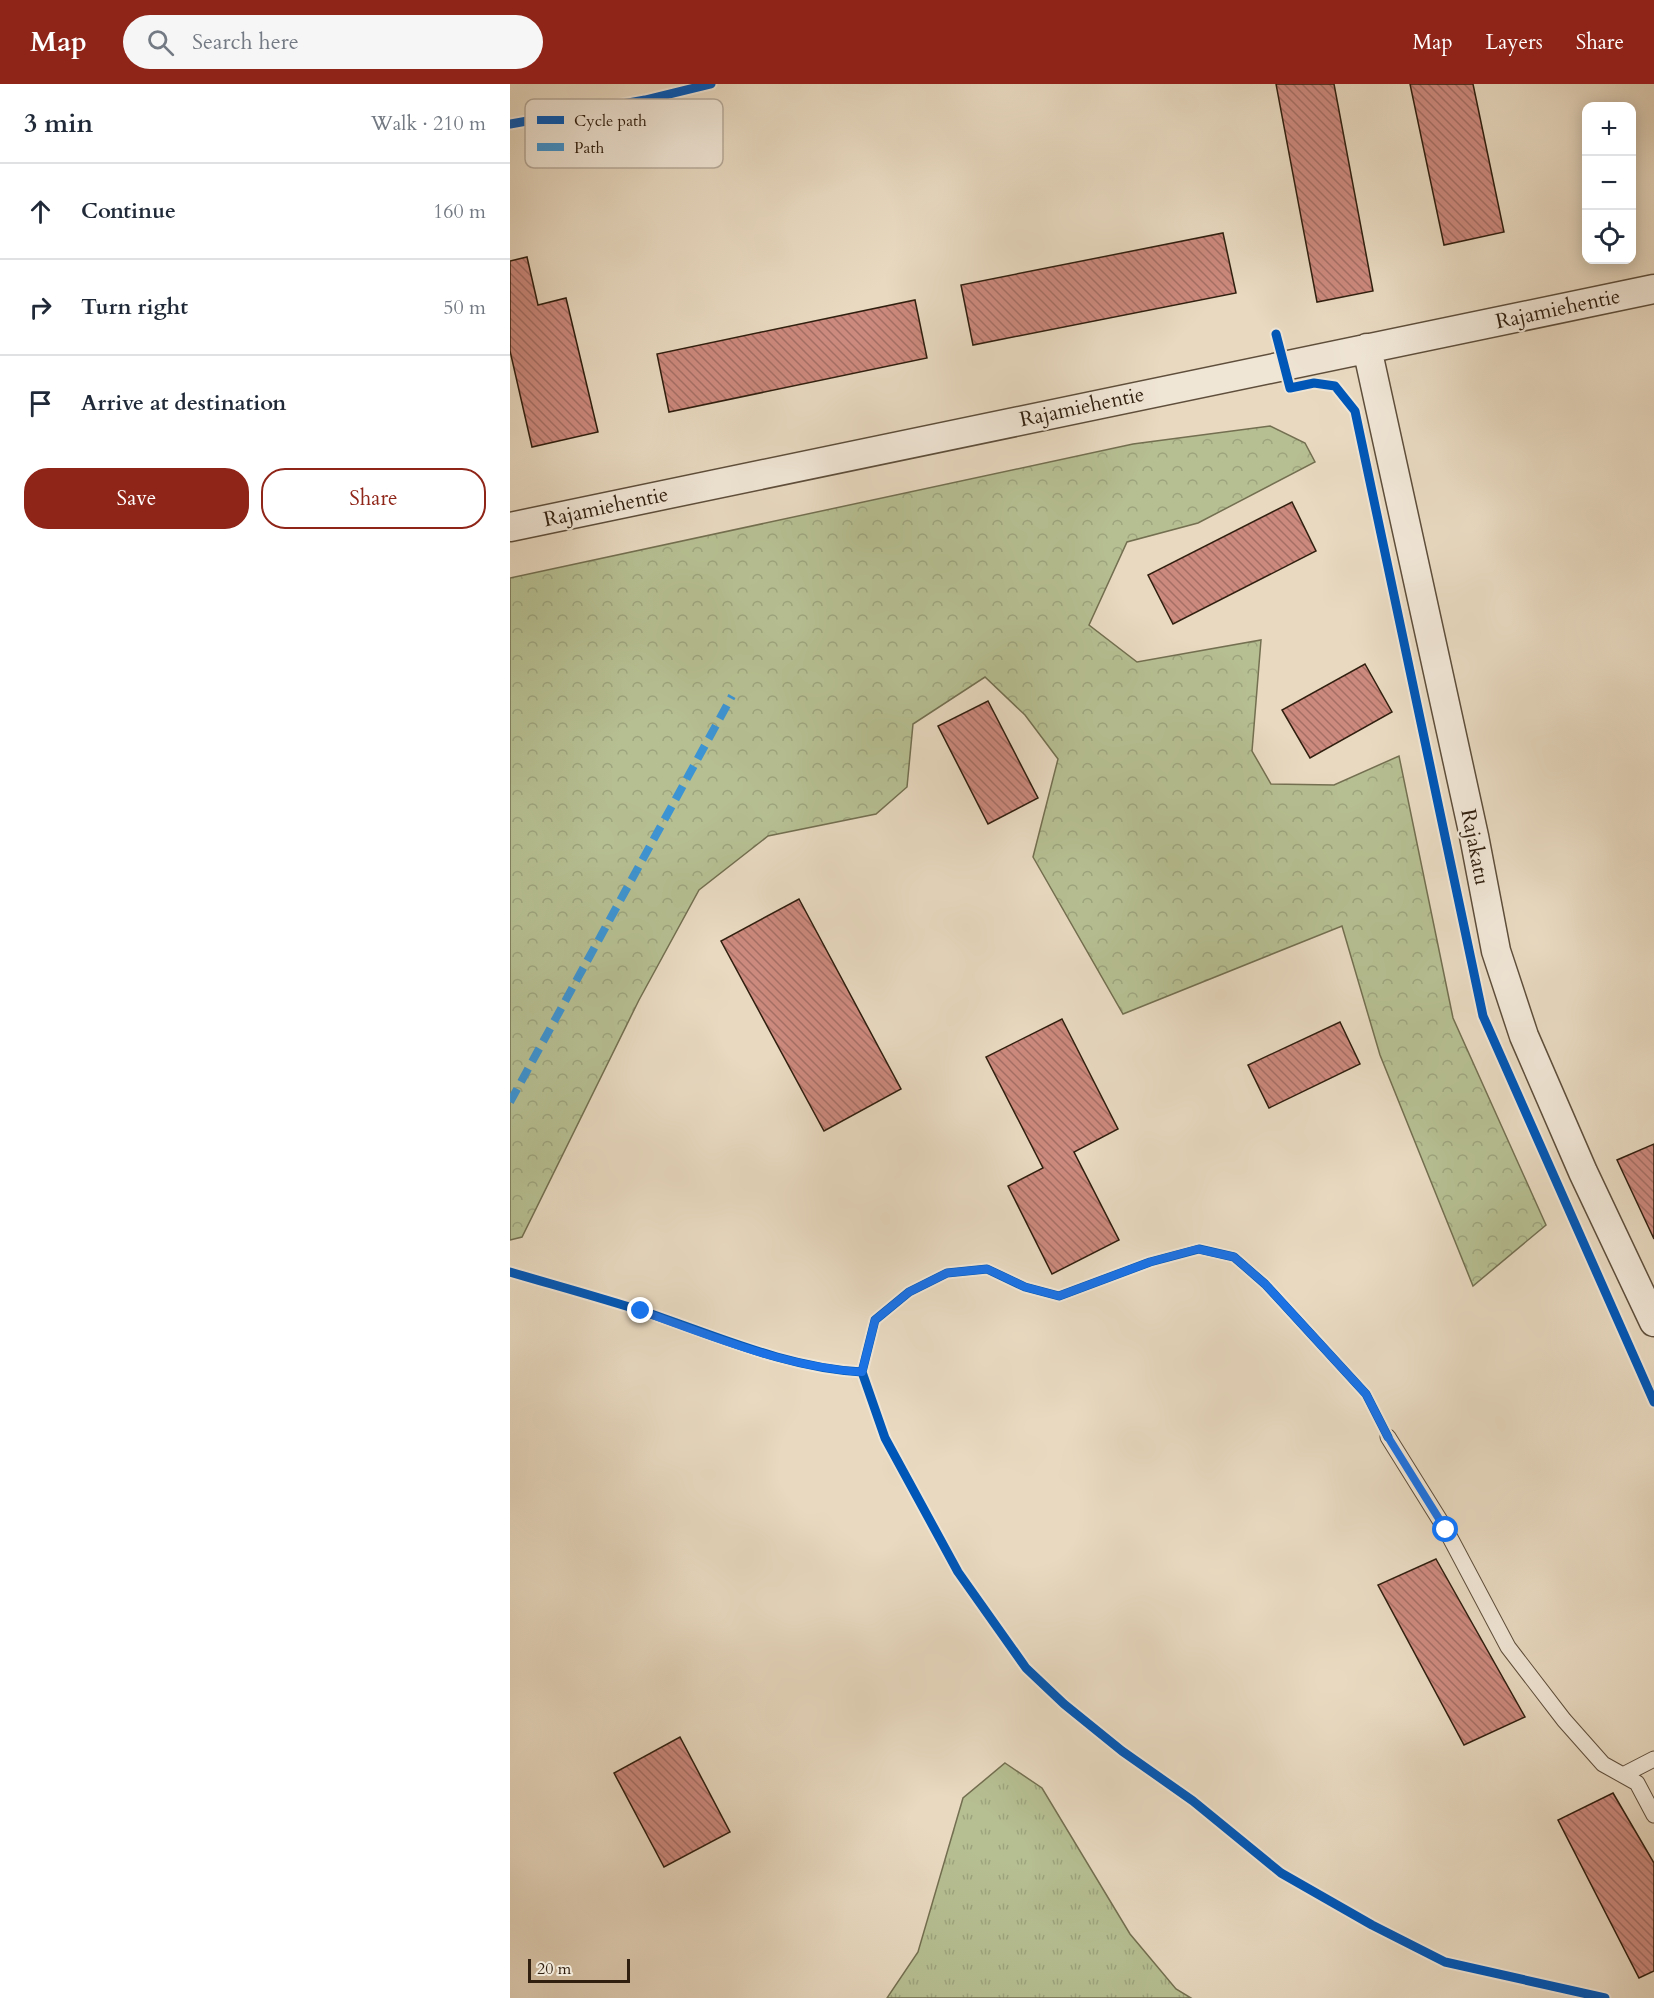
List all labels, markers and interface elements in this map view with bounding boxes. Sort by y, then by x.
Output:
search box [123,15,543,69]
text: Map [30,23,87,61]
icon: search [144,26,177,59]
text: Search here [192,27,299,57]
text: Map [1413,28,1453,57]
text: Layers [1486,28,1543,57]
text: Share [1576,28,1624,57]
legend [525,99,723,168]
map controls [1582,102,1636,264]
button: + [1582,102,1636,156]
text: 3 min [24,106,93,141]
text: Walk · 210 m [371,110,486,137]
text: Cycle path [574,110,647,132]
text: Path [574,137,604,159]
button: − [1582,156,1636,210]
icon: ahead [24,195,57,228]
text: Continue [81,196,176,226]
text: 160 m [433,198,486,225]
button: locate [1582,210,1636,264]
street label: Rajamiehentie [1493,282,1623,336]
icon: right [24,291,57,324]
text: Turn right [81,292,188,322]
text: 50 m [443,294,486,321]
street label: Rajamiehentie [1017,380,1147,434]
icon: arrive [24,387,57,420]
text: Arrive at destination [81,388,286,418]
button: Save [24,468,249,529]
button: Share [261,468,486,529]
street label: Rajamiehentie [541,480,671,534]
street label: Rajakatu [1453,806,1497,888]
route end [627,1297,653,1323]
route start [1432,1516,1458,1542]
scale bar [528,1956,630,1984]
text: 20 m [537,1958,571,1980]

